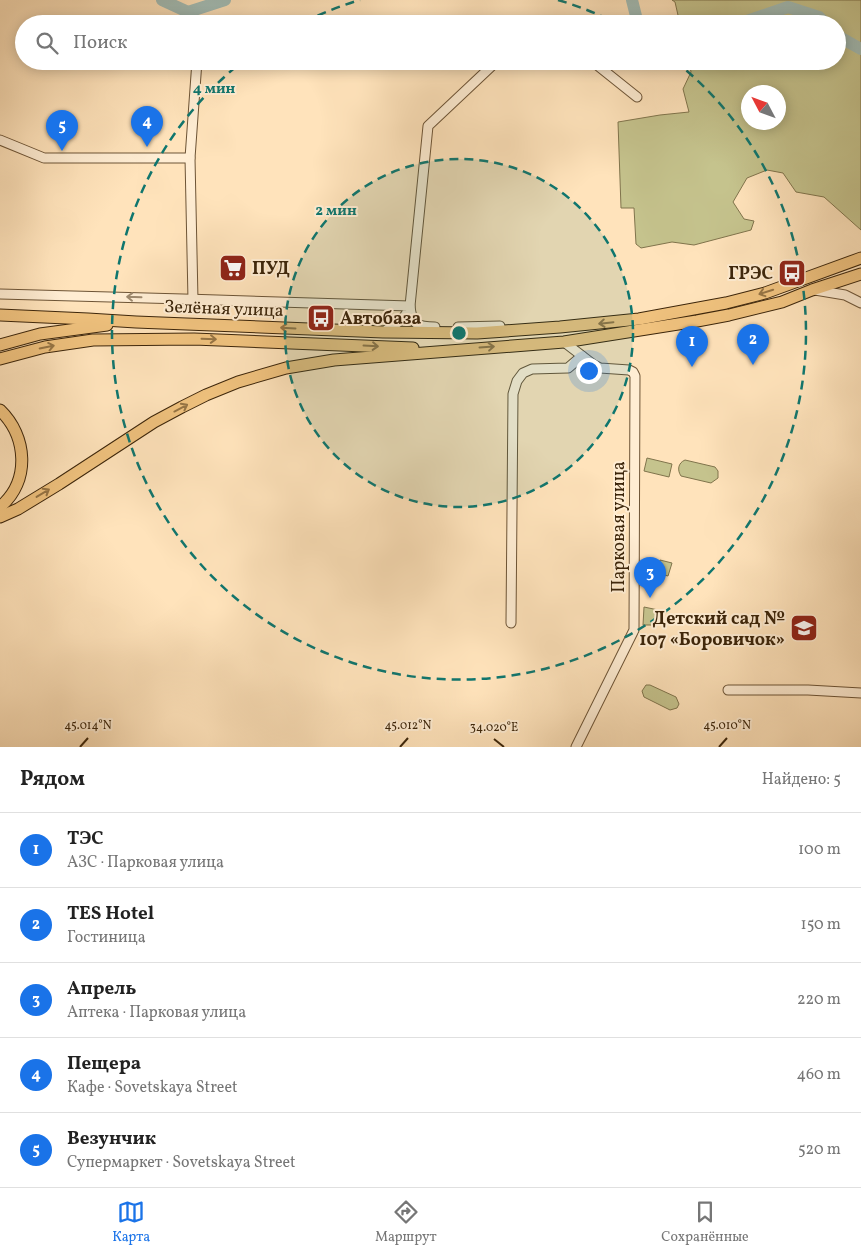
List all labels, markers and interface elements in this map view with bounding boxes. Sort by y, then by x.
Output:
search box [15,15,846,70]
icon: search [33,29,61,57]
text: Поиск [73,30,127,56]
text: 4 мин [193,79,236,100]
north arrow [741,85,786,130]
pin: 4 [131,106,163,147]
pin: 5 [46,110,78,151]
text: 2 мин [315,201,357,222]
supermarket icon: ПУД [218,253,248,283]
place label: ПУД [252,257,290,282]
bus stop icon: ГРЭС [777,258,807,288]
place label: ГРЭС [728,262,773,287]
one-way arrow [758,288,774,297]
one-way arrow [126,293,142,302]
street label: Зелёная улица [164,295,284,324]
bus stop icon: Автобаза [306,303,336,333]
place label: Автобаза [340,307,422,332]
one-way arrow [598,318,614,328]
one-way arrow [280,324,296,333]
centre of rings [450,324,468,342]
pin: 2 [737,324,769,365]
pin: 1 [676,326,708,367]
one-way arrow [201,335,217,344]
one-way arrow [363,341,379,350]
one-way arrow [39,342,55,351]
one-way arrow [478,343,494,352]
your location [576,358,602,384]
one-way arrow [173,403,188,413]
street label: Парковая улица [607,461,632,593]
one-way arrow [35,488,49,498]
pin: 3 [634,557,666,598]
place label: Детский сад № 107 «Боровичок» [639,607,785,653]
school or university icon: Детский сад № 107 «Боровичок» [789,613,819,643]
text: 45.014°N [64,718,112,734]
text: 45.012°N [385,718,432,734]
text: 45.010°N [703,718,751,734]
text: 34.020°E [470,720,518,736]
text: Рядом [20,765,85,794]
text: Найдено: 5 [762,769,841,791]
text: ТЭС [67,826,104,852]
text: 1 [33,839,39,861]
text: 100 m [798,839,841,861]
text: АЗС · Парковая улица [67,852,224,874]
text: TES Hotel [67,901,154,927]
text: 2 [32,914,40,936]
text: 150 m [800,914,841,936]
text: Гостиница [67,927,146,949]
text: Апрель [67,976,136,1002]
text: 3 [32,989,40,1011]
text: 220 m [797,989,841,1011]
text: Аптека · Парковая улица [67,1002,246,1024]
text: Пещера [67,1051,141,1077]
text: 4 [31,1064,41,1086]
text: 460 m [797,1064,841,1086]
text: Кафе · Sovetskaya Street [67,1077,238,1099]
text: Везунчик [67,1126,156,1152]
text: 5 [32,1139,40,1161]
text: 520 m [798,1139,841,1161]
text: Супермаркет · Sovetskaya Street [67,1152,296,1174]
tab: Карта [112,1198,150,1247]
tab: Маршрут [375,1198,437,1247]
tab: Сохранённые [661,1198,749,1247]

